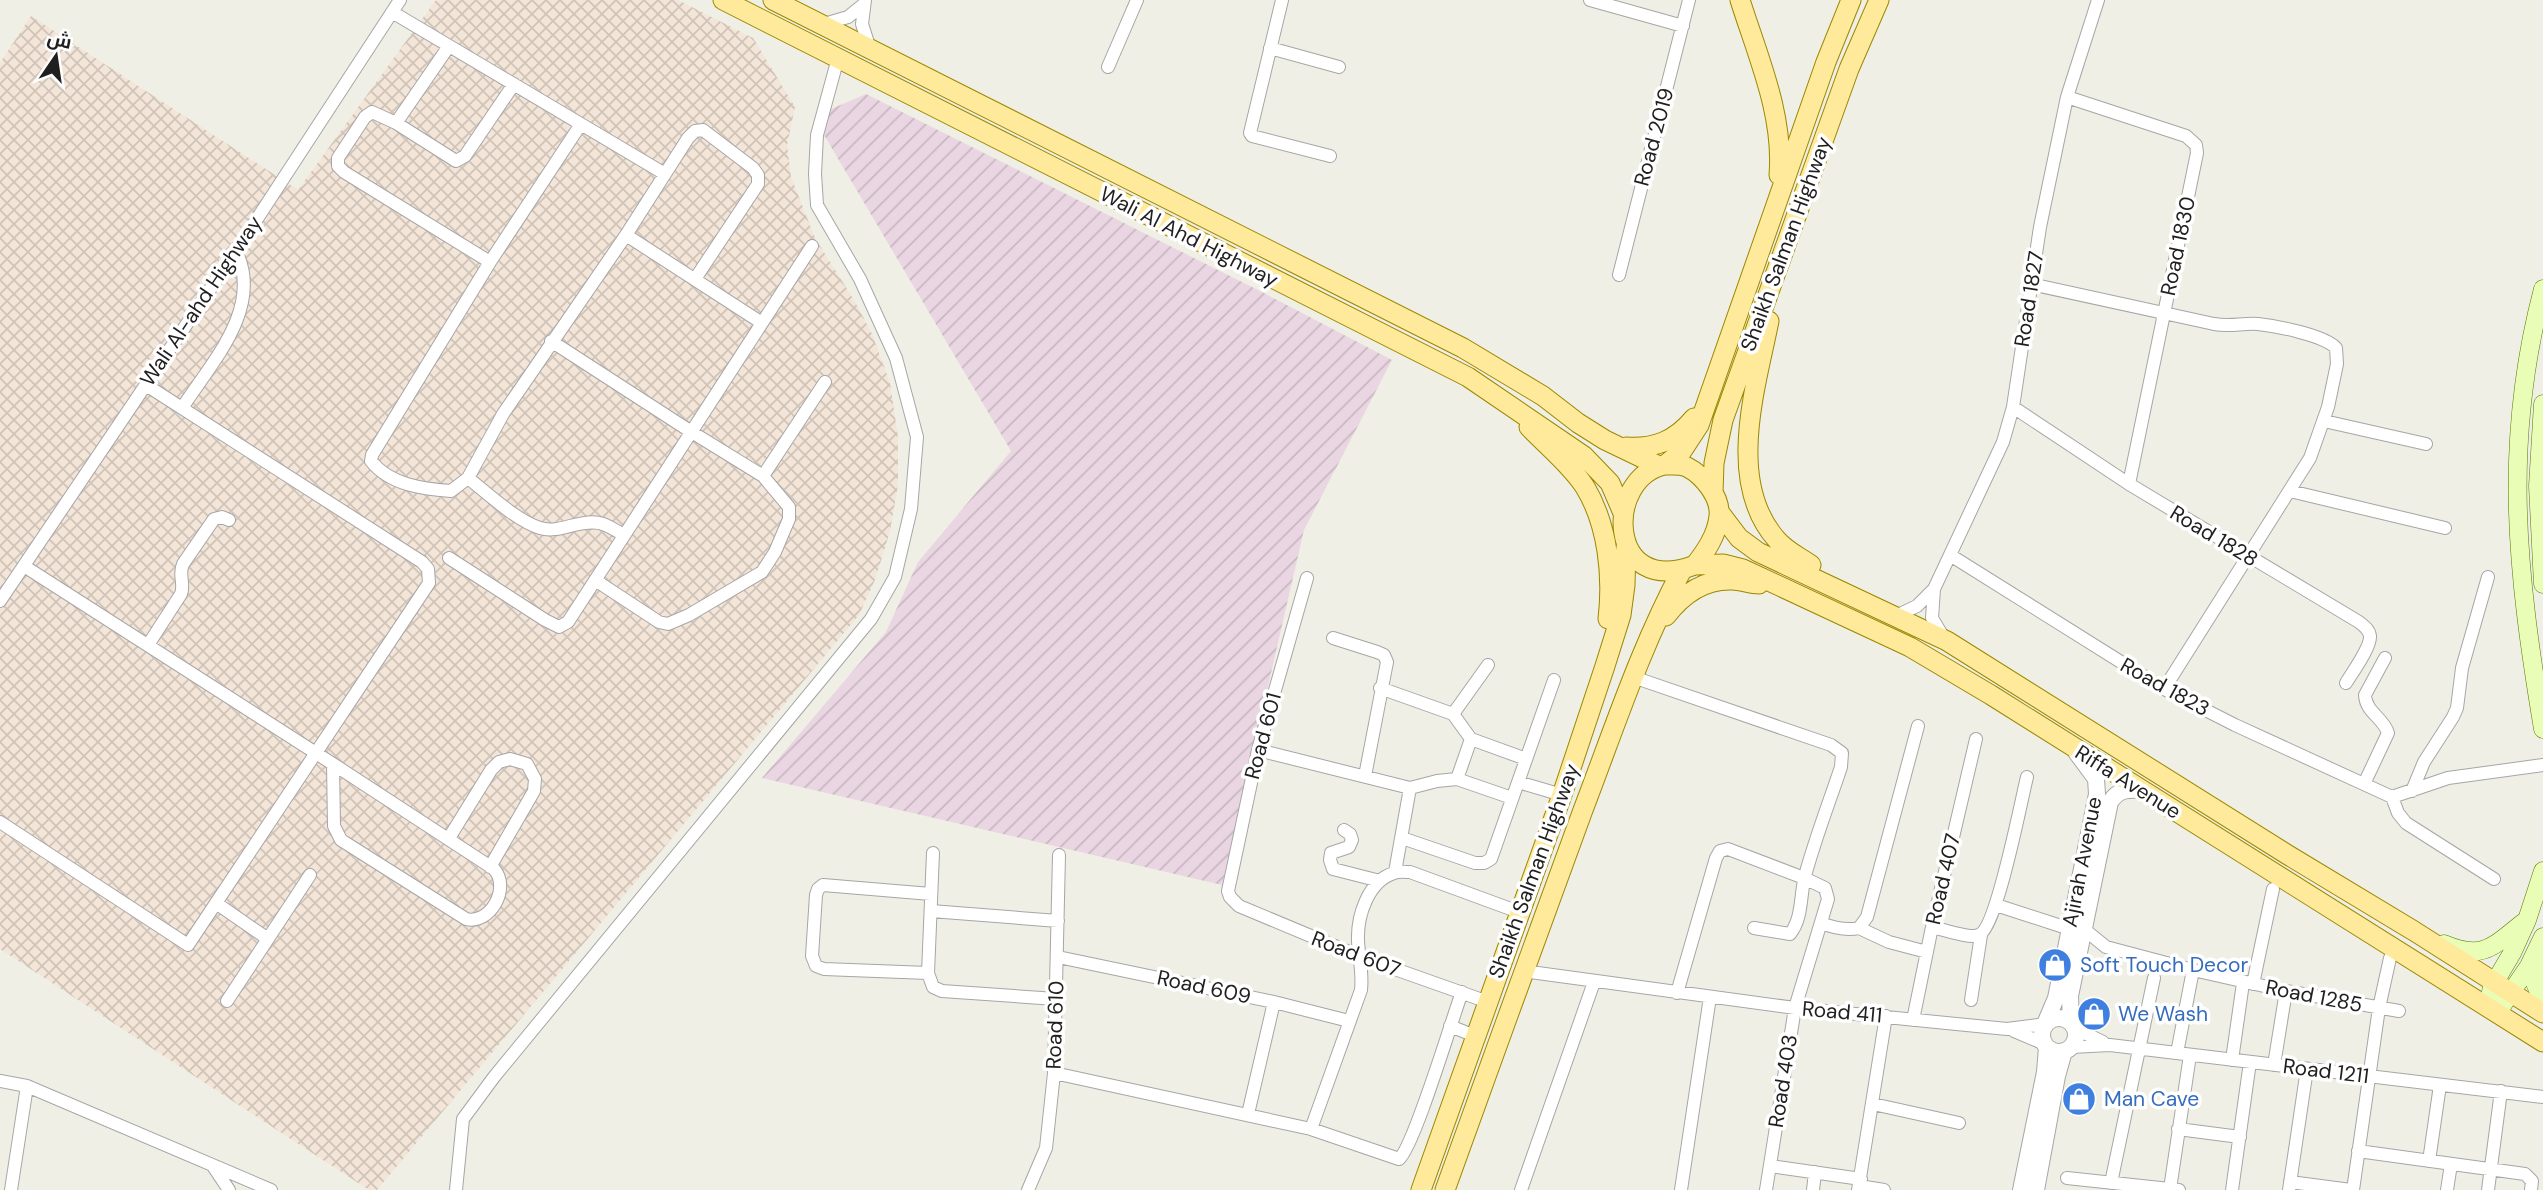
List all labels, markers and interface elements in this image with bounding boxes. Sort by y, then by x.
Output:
north arrow [21,21,91,91]
text: ش [45,25,74,55]
street label: Road 2019 [1627,85,1681,189]
street label: Shaikh Salman Highway [1734,132,1838,355]
street label: Wali Al Ahd Highway [1095,180,1283,294]
street label: Road 1830 [2154,194,2202,298]
street label: Wali Al-ahd Highway [134,210,269,392]
street label: Road 1827 [2008,249,2050,349]
street label: Road 1828 [2165,499,2263,573]
street label: Road 1823 [2115,651,2215,723]
street label: Road 601 [1238,690,1288,782]
street label: Riffa Avenue [2070,738,2186,826]
street label: Shaikh Salman Highway [1482,759,1586,982]
street label: Ajirah Avenue [2056,794,2108,930]
street label: Road 407 [1919,831,1967,927]
street label: Road 607 [1308,924,1404,984]
shop icon: Soft Touch Decor [2036,946,2074,984]
place label: Soft Touch Decor [2080,951,2248,979]
street label: Road 609 [1155,963,1253,1011]
street label: Road 1285 [2263,973,2365,1019]
street label: Road 610 [1039,980,1071,1070]
street label: Road 411 [1801,995,1883,1029]
shop icon: We Wash [2075,995,2113,1033]
place label: We Wash [2118,1000,2208,1028]
street label: Road 403 [1762,1032,1804,1130]
street label: Road 1211 [2281,1052,2371,1090]
shop icon: Man Cave [2060,1080,2098,1118]
place label: Man Cave [2104,1085,2199,1113]

